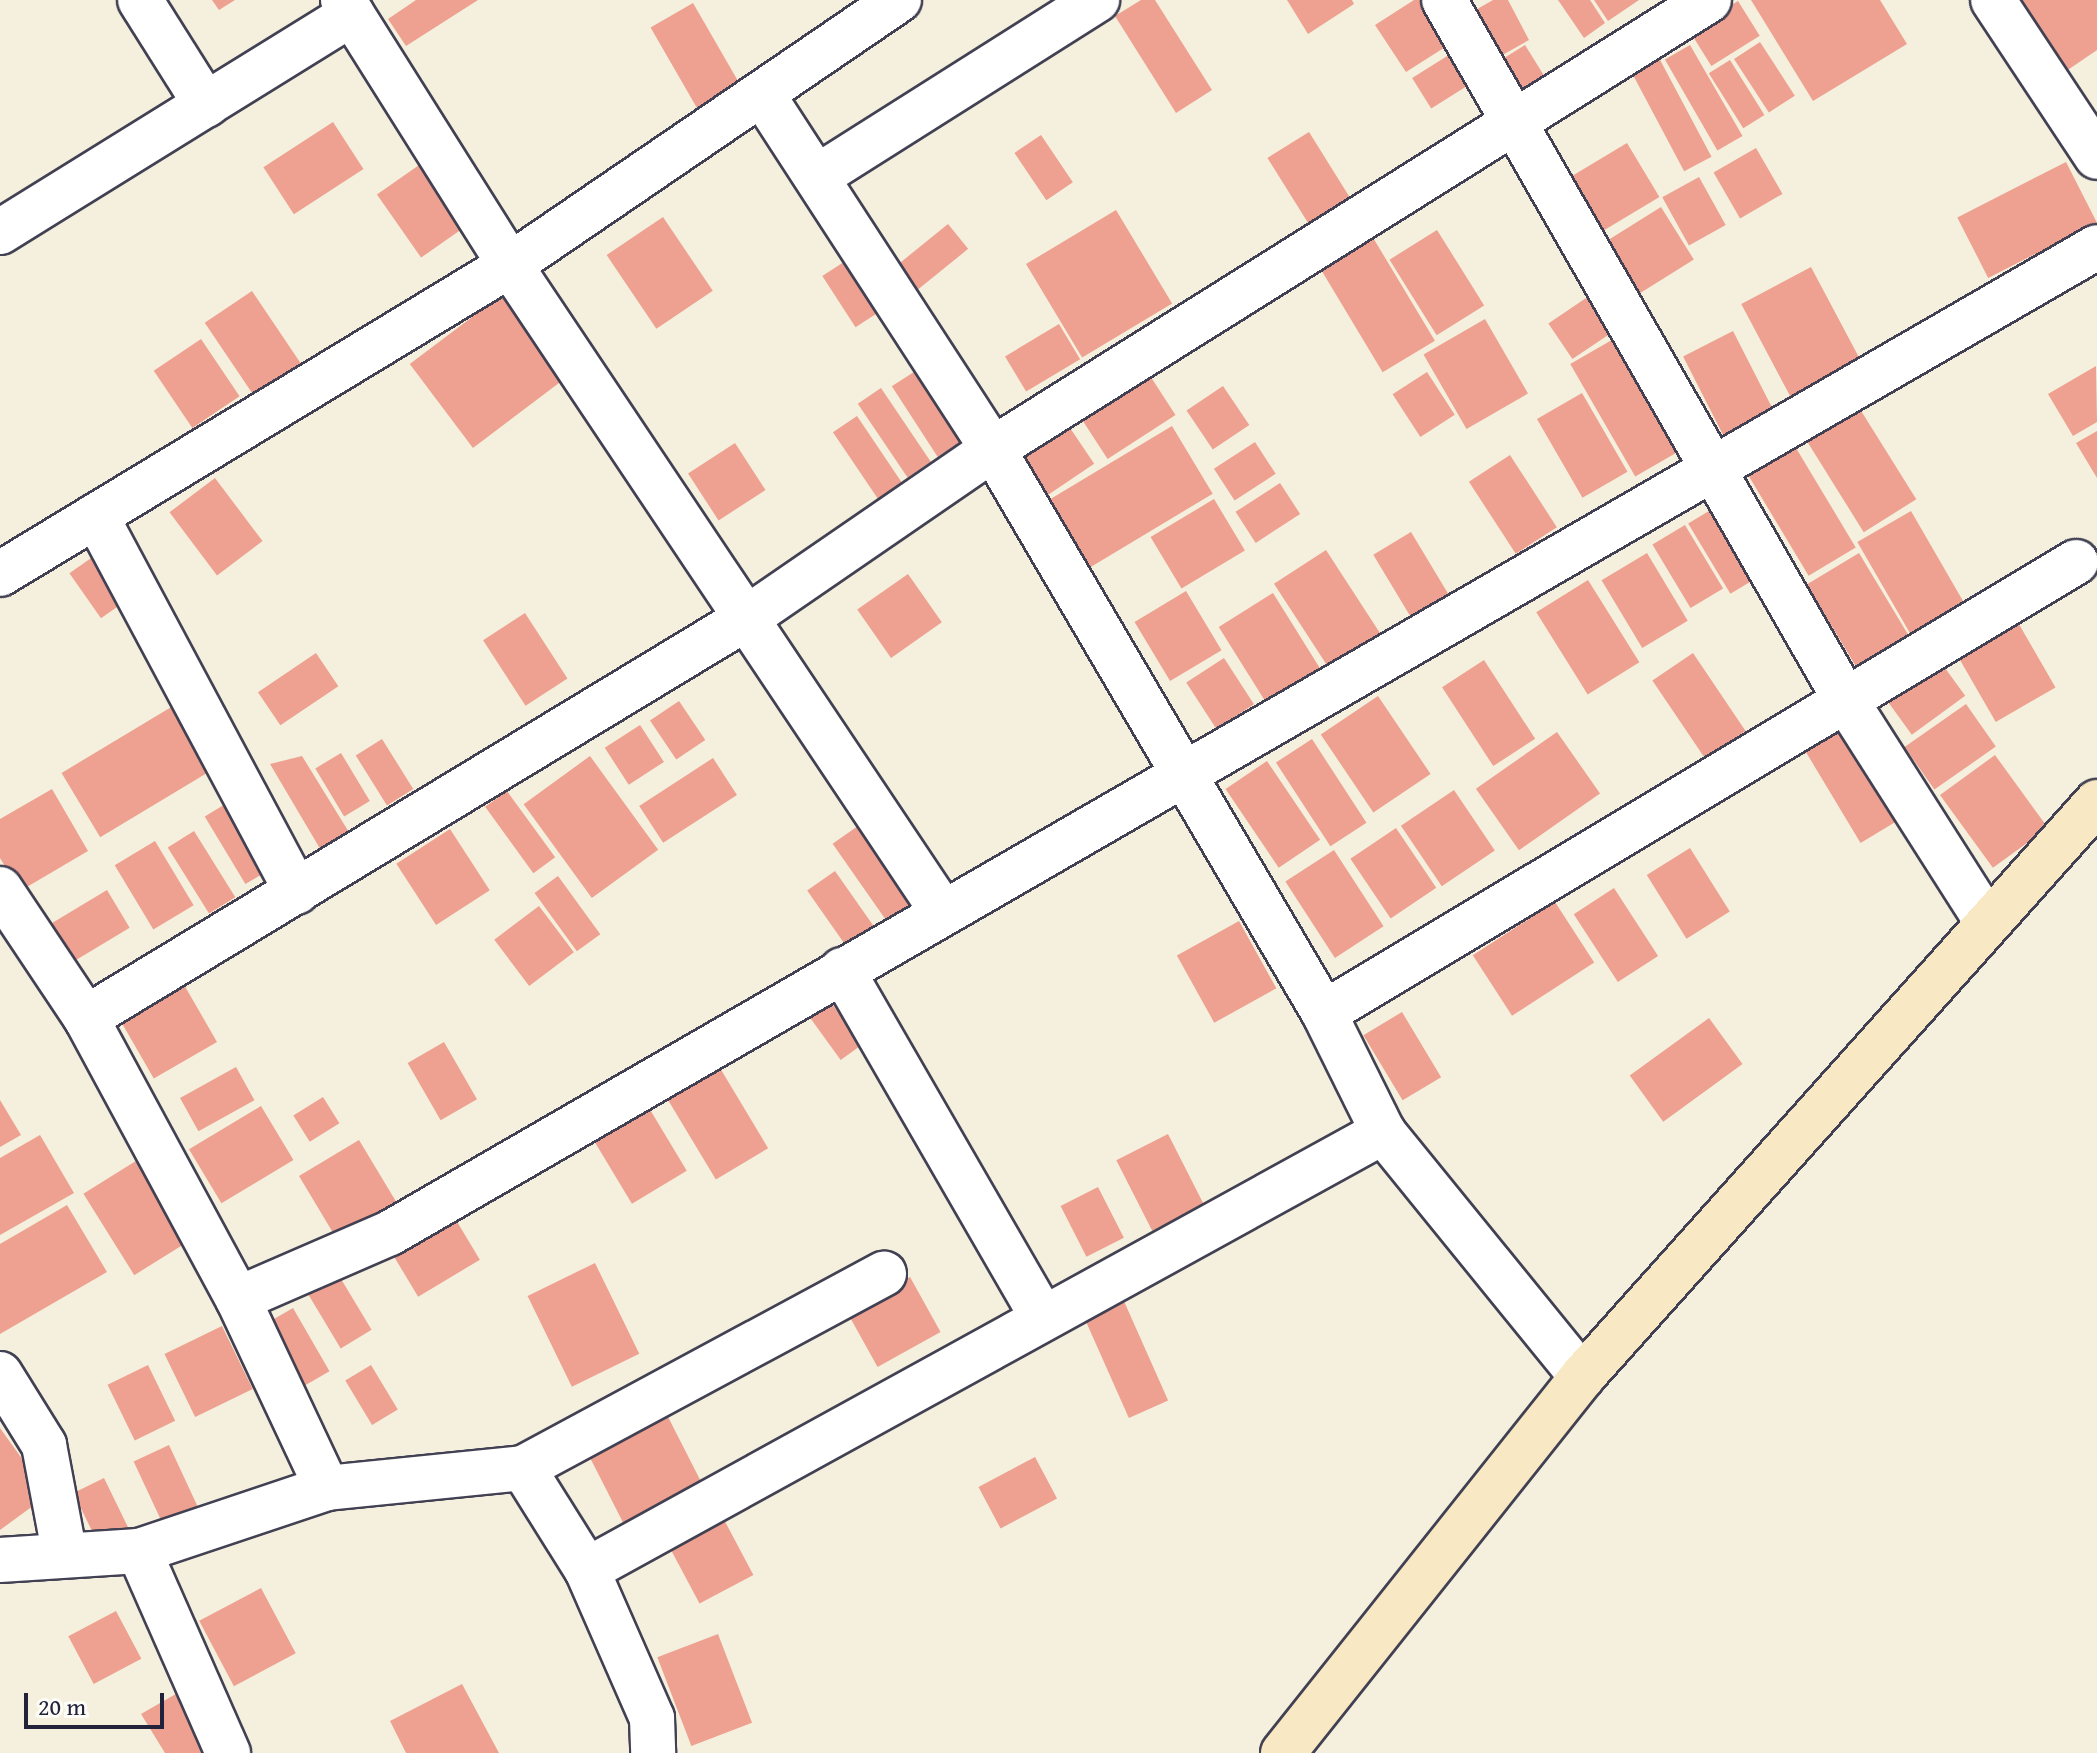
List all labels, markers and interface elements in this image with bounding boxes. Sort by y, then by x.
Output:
scale bar [28,1677,168,1727]
text: 20 m [38,1689,86,1724]

